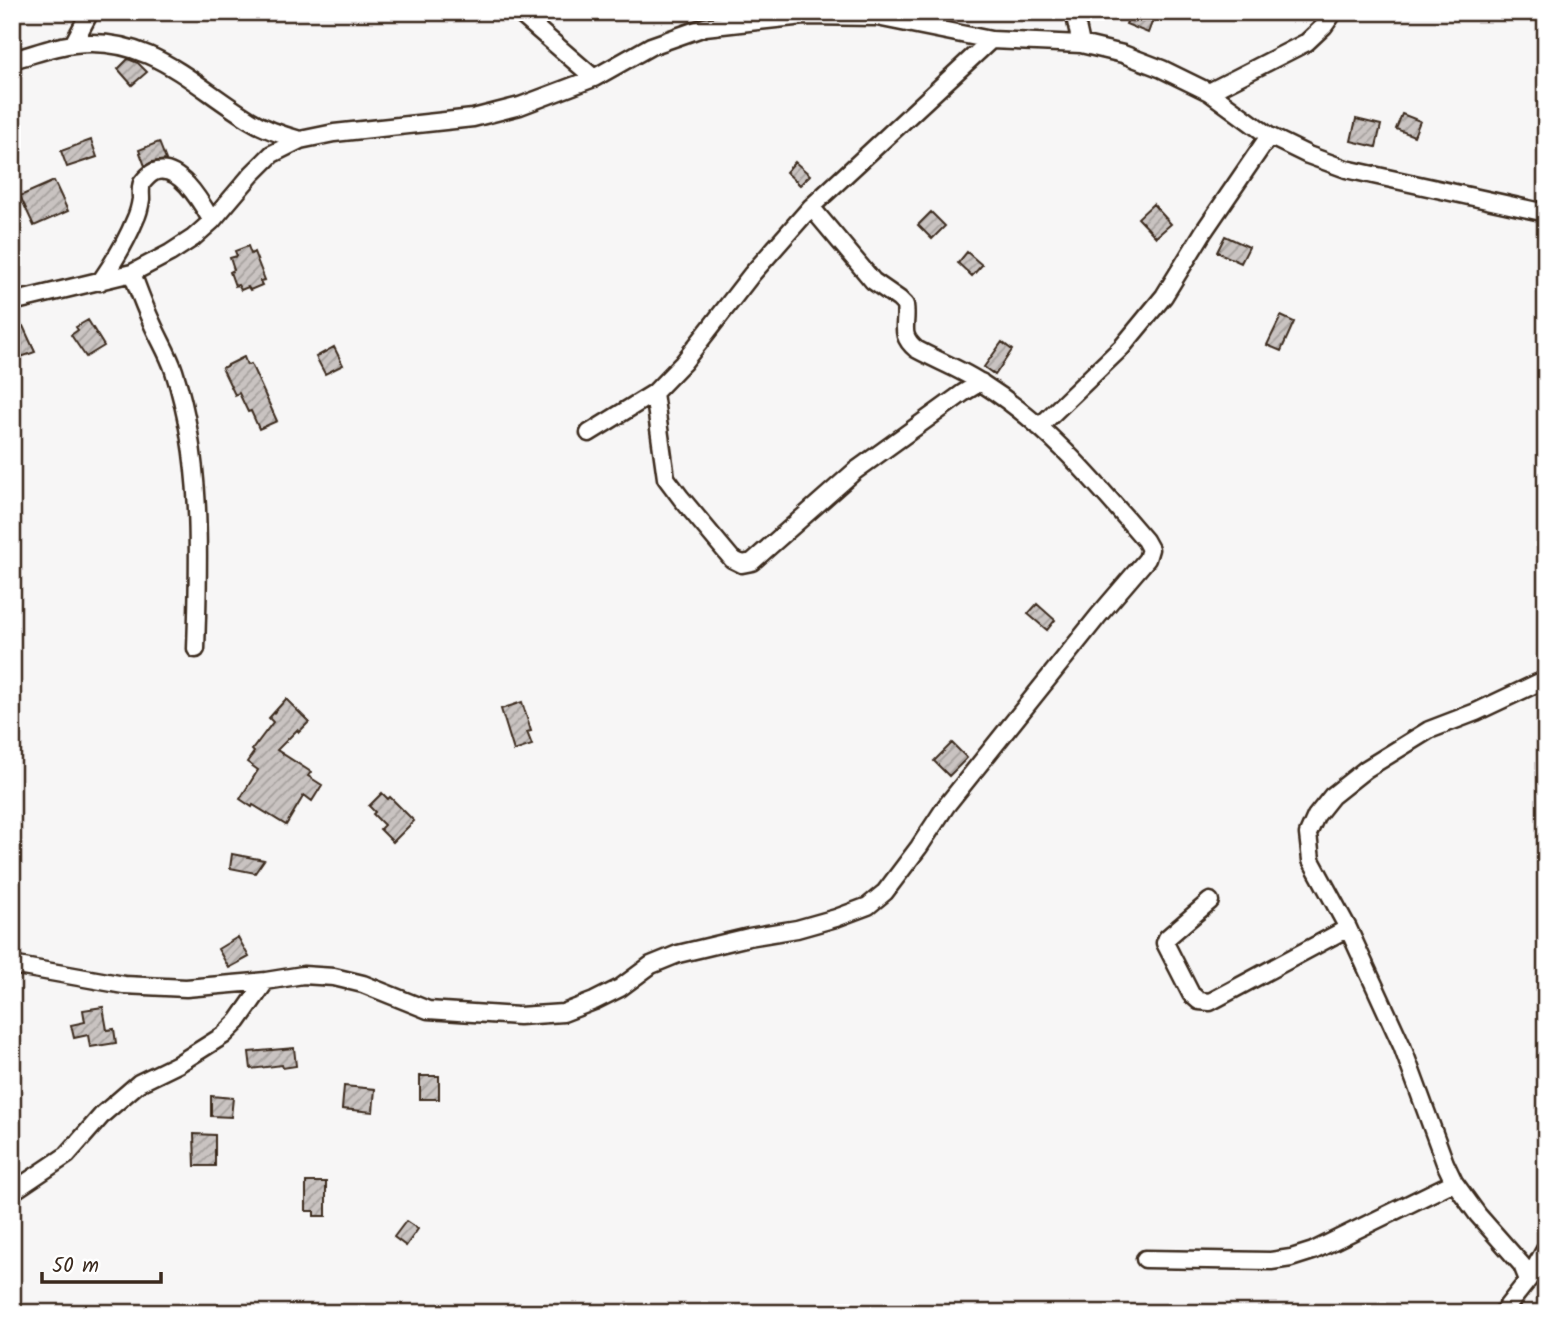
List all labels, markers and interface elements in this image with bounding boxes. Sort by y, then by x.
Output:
scale bar [42,1241,161,1285]
text: 50 m [52,1250,99,1283]

